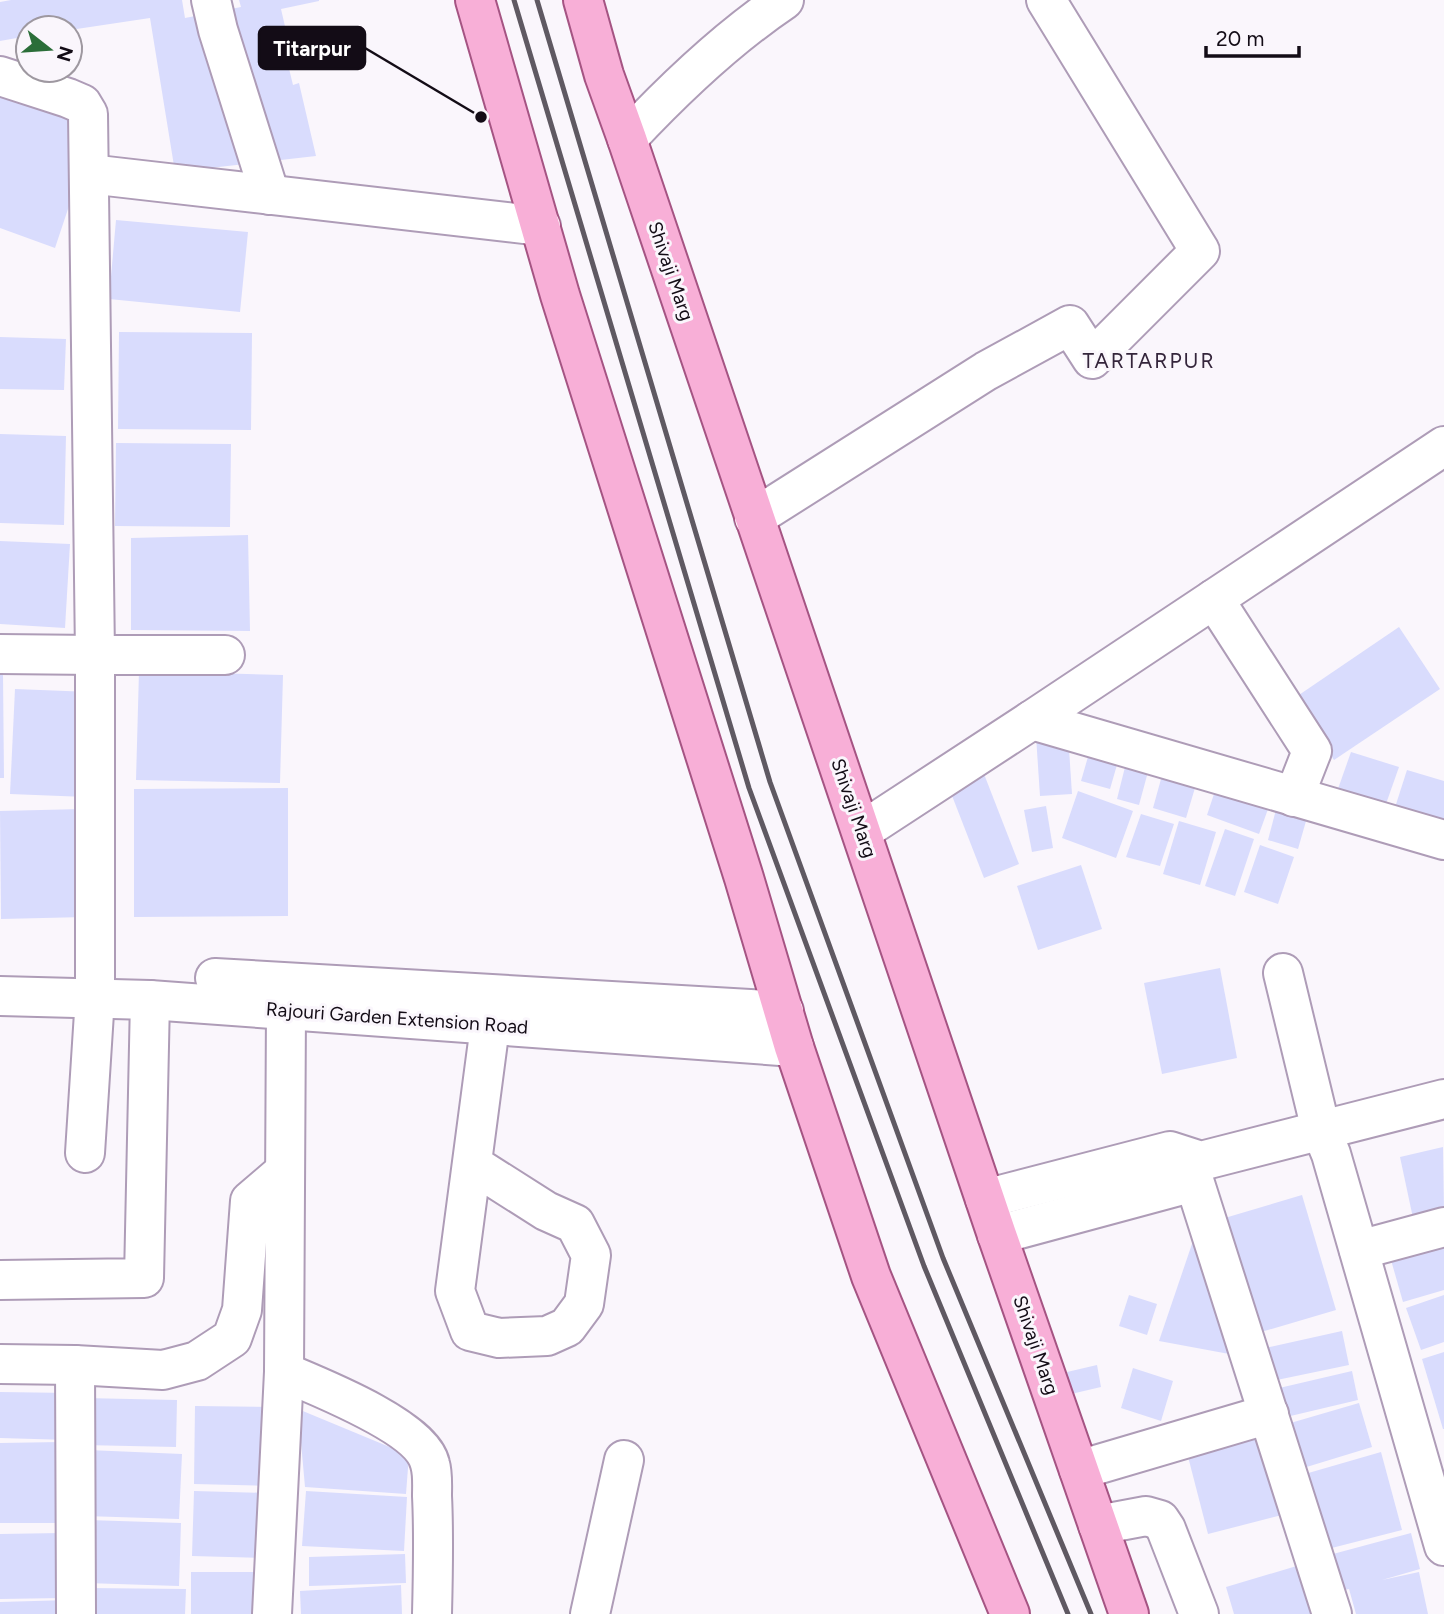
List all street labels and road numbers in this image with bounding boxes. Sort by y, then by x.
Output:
street label: Shivaji Marg [643,218,699,324]
street label: Shivaji Marg [826,755,882,861]
street label: Rajouri Garden Extension Road [265,997,529,1039]
street label: Shivaji Marg [1008,1292,1064,1398]

